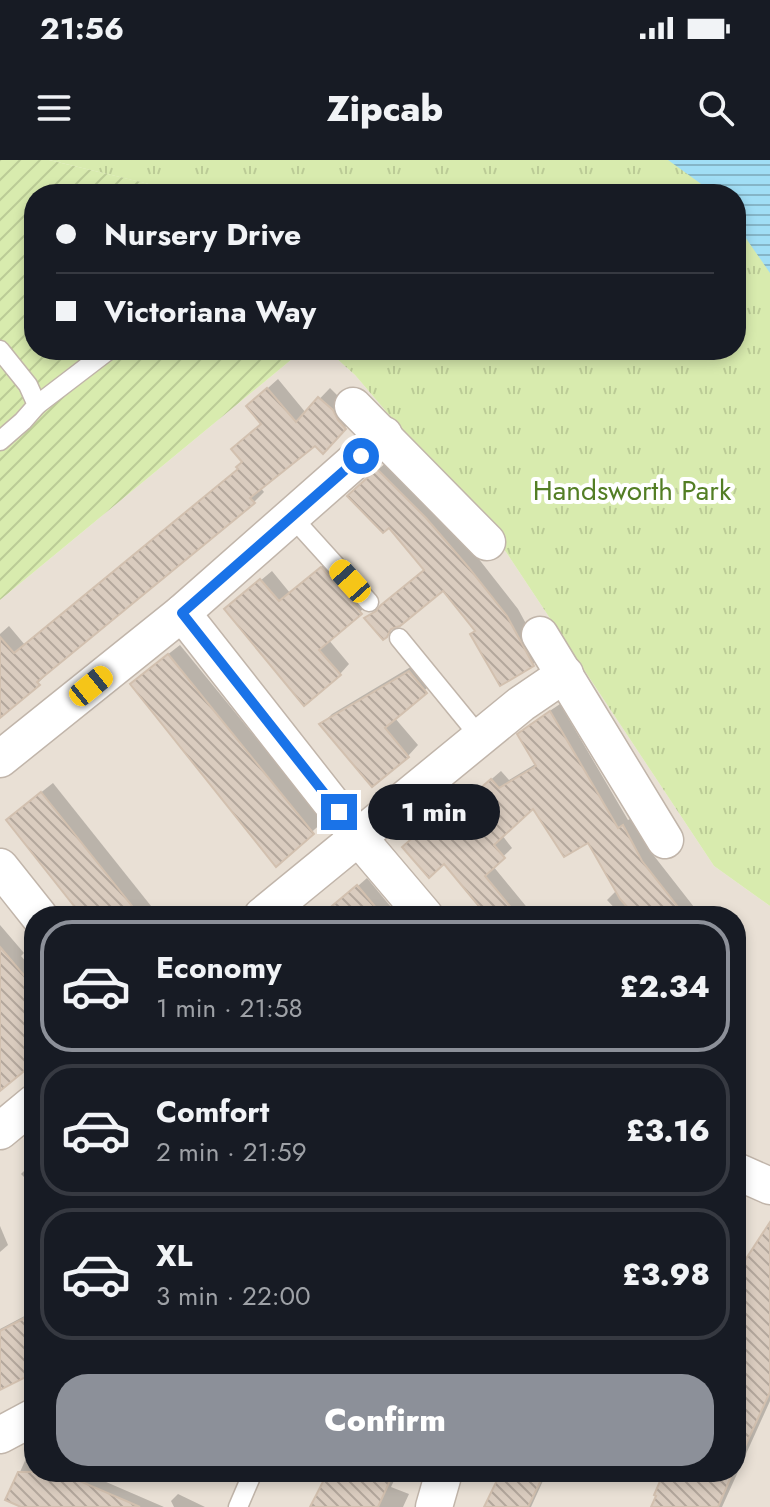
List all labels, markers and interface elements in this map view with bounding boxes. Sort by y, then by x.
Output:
text: 21:56 [40,7,124,50]
text: Zipcab [327,82,443,134]
icon: menu [32,86,76,130]
icon: search [694,86,738,130]
text: Nursery Drive [104,213,301,256]
text: Victoriana Way [104,290,316,333]
route start [343,438,379,474]
park label: Handsworth Park [533,470,732,511]
car [325,555,375,607]
car [65,662,117,710]
callout: 1 min [367,784,499,840]
text: 1 min [401,793,467,831]
route end [321,794,357,830]
text: Economy [156,946,282,989]
icon: car [60,950,132,1022]
text: £2.34 [620,965,710,1008]
text: 1 min · 21:58 [156,989,303,1027]
text: Comfort [156,1090,269,1133]
icon: car [60,1094,132,1166]
text: £3.16 [626,1109,710,1152]
text: 2 min · 21:59 [156,1133,307,1171]
text: XL [156,1234,192,1277]
icon: car [60,1238,132,1310]
text: £3.98 [622,1253,710,1296]
text: 3 min · 22:00 [156,1277,311,1315]
button: Confirm [56,1374,714,1466]

